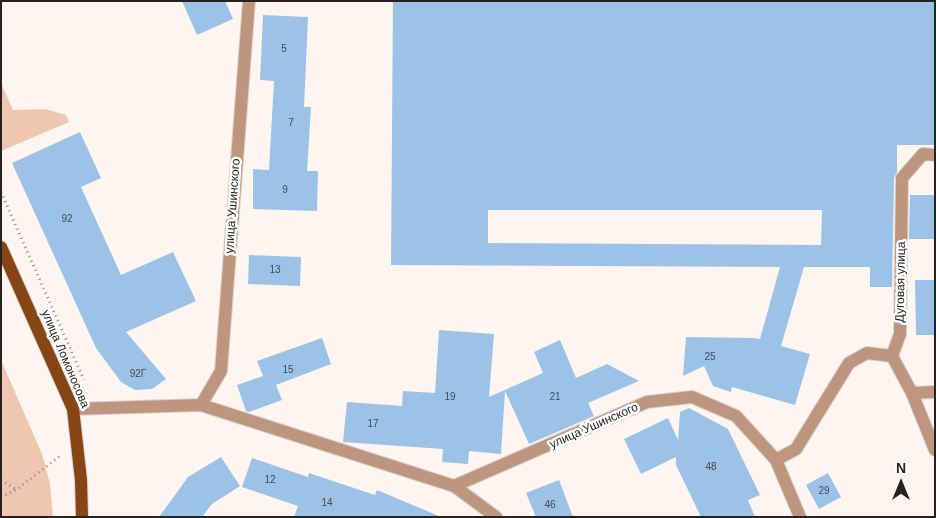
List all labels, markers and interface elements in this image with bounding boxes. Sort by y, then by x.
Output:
house number: 5 [281,43,287,55]
house number: 7 [288,117,294,129]
street label: улица Ушинского [222,158,244,254]
house number: 9 [282,184,288,196]
house number: 92 [61,213,73,225]
street label: Дуговая улица [893,241,909,323]
house number: 13 [269,264,281,276]
street label: улица Ломоносова [38,308,92,410]
house number: 25 [704,351,716,363]
house number: 15 [282,364,294,376]
house number: 92Г [130,368,146,380]
house number: 19 [444,391,456,403]
house number: 21 [549,391,561,403]
street label: улица Ушинского [548,400,640,452]
house number: 17 [367,418,379,430]
north arrow [876,458,926,508]
text: N [896,460,906,476]
house number: 48 [705,461,717,473]
house number: 12 [264,474,276,486]
house number: 29 [818,485,830,497]
house number: 14 [321,497,333,509]
house number: 46 [544,499,556,511]

